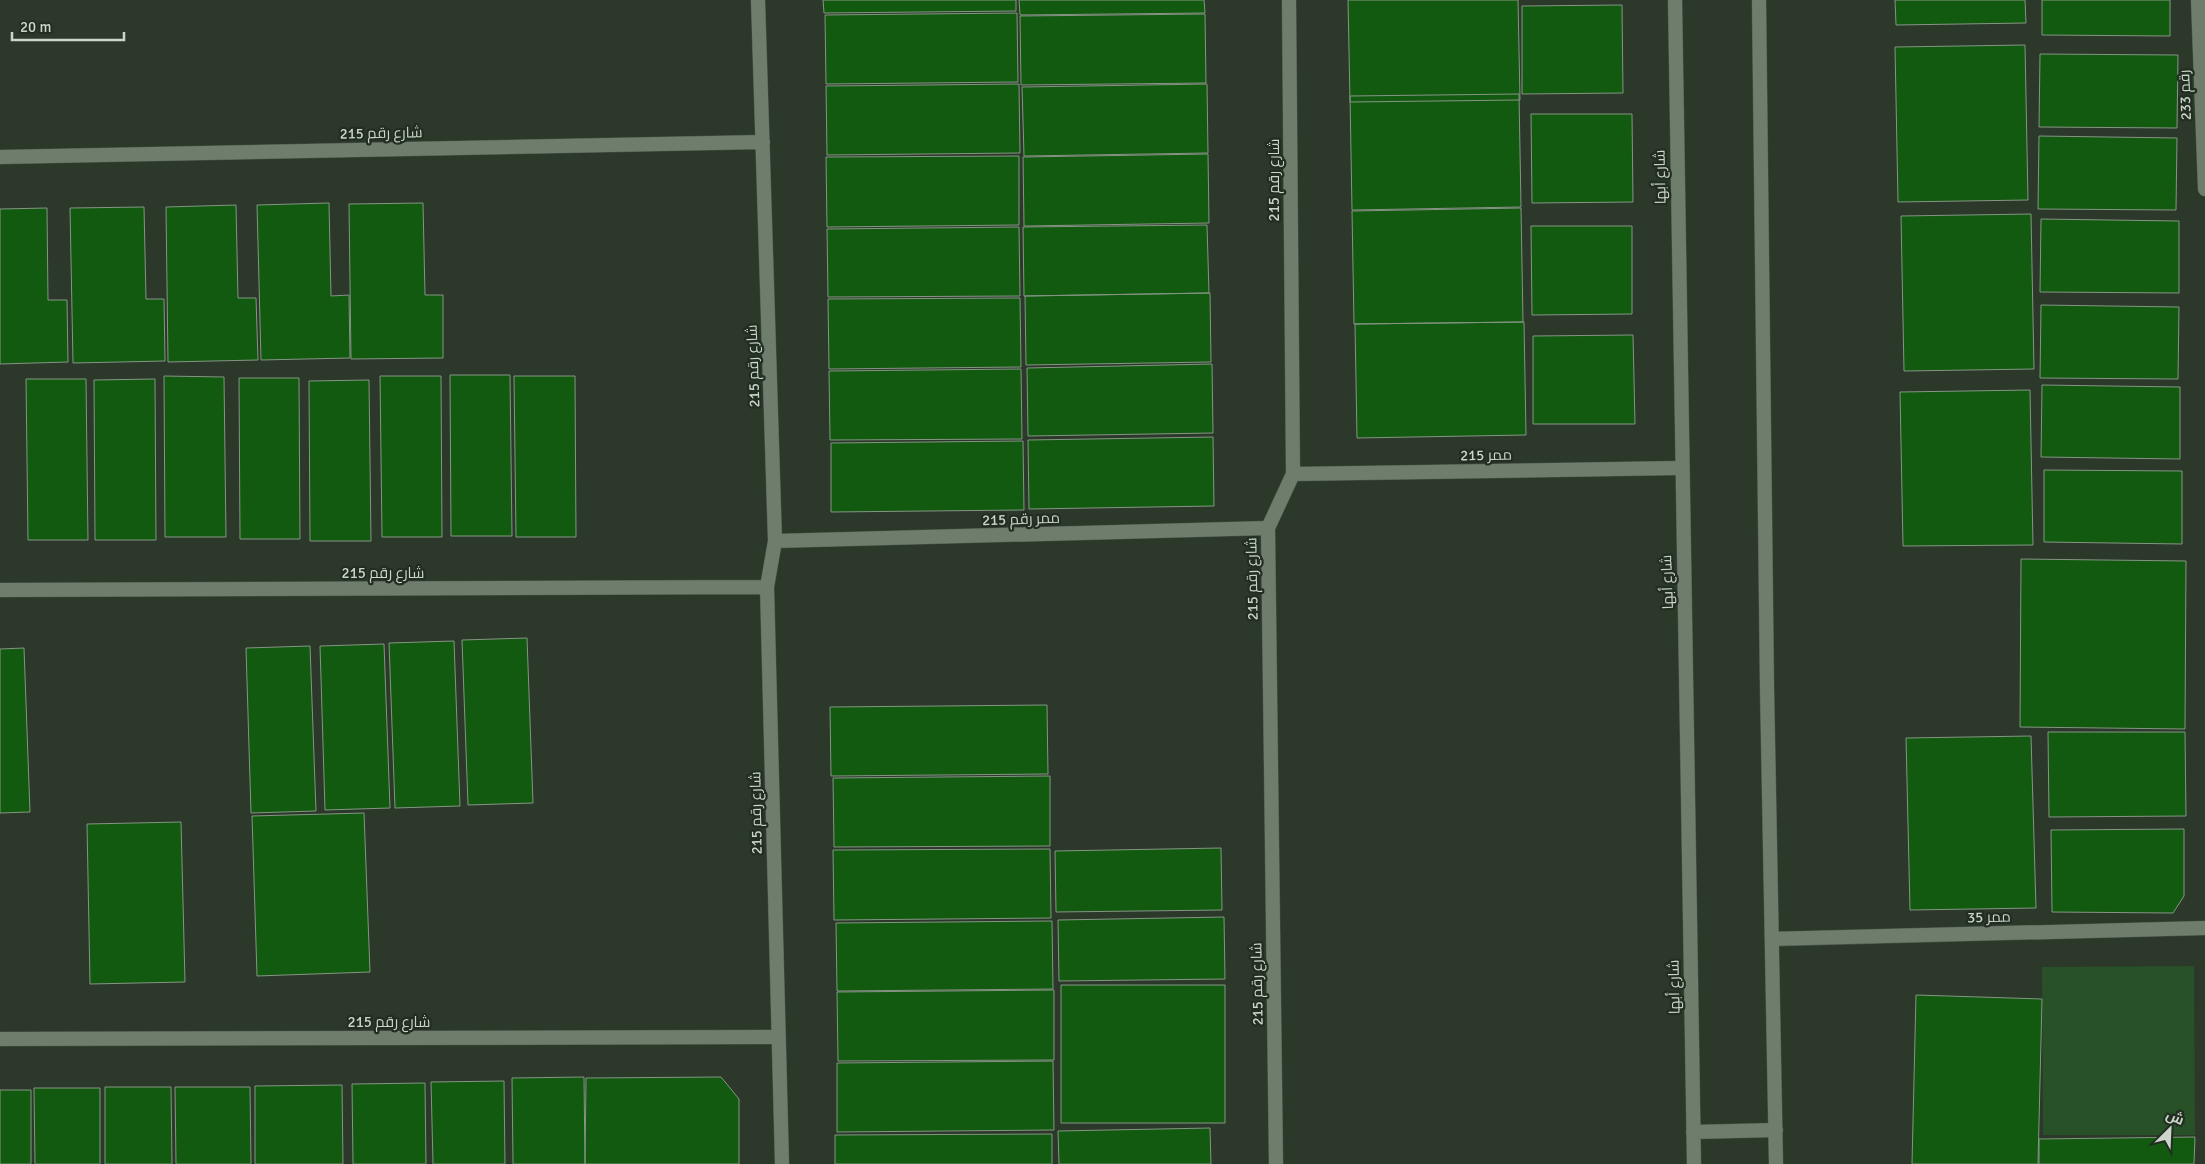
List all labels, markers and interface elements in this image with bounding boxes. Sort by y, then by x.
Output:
scale bar [12,10,125,42]
text: 20 m [20,18,51,36]
street label: رقم 233 [2175,69,2196,121]
street label: شارع رقم 215 [339,123,423,145]
street label: شارع رقم 215 [1265,139,1285,221]
street label: شارع أبها [1650,149,1671,205]
street label: شارع رقم 215 [743,324,765,408]
street label: ممر 215 [1460,446,1512,464]
street label: ممر رقم 215 [982,509,1060,530]
street label: شارع رقم 215 [1242,537,1264,621]
street label: شارع أبها [1656,554,1679,610]
street label: شارع رقم 215 [342,564,424,584]
street label: شارع رقم 215 [746,771,768,855]
street label: ممر 35 [1967,908,2011,926]
street label: شارع رقم 215 [1247,942,1269,1026]
street label: شارع أبها [1664,959,1685,1015]
street label: شارع رقم 215 [348,1013,430,1033]
north arrow [2145,1104,2195,1154]
text: ش [2163,1106,2187,1129]

